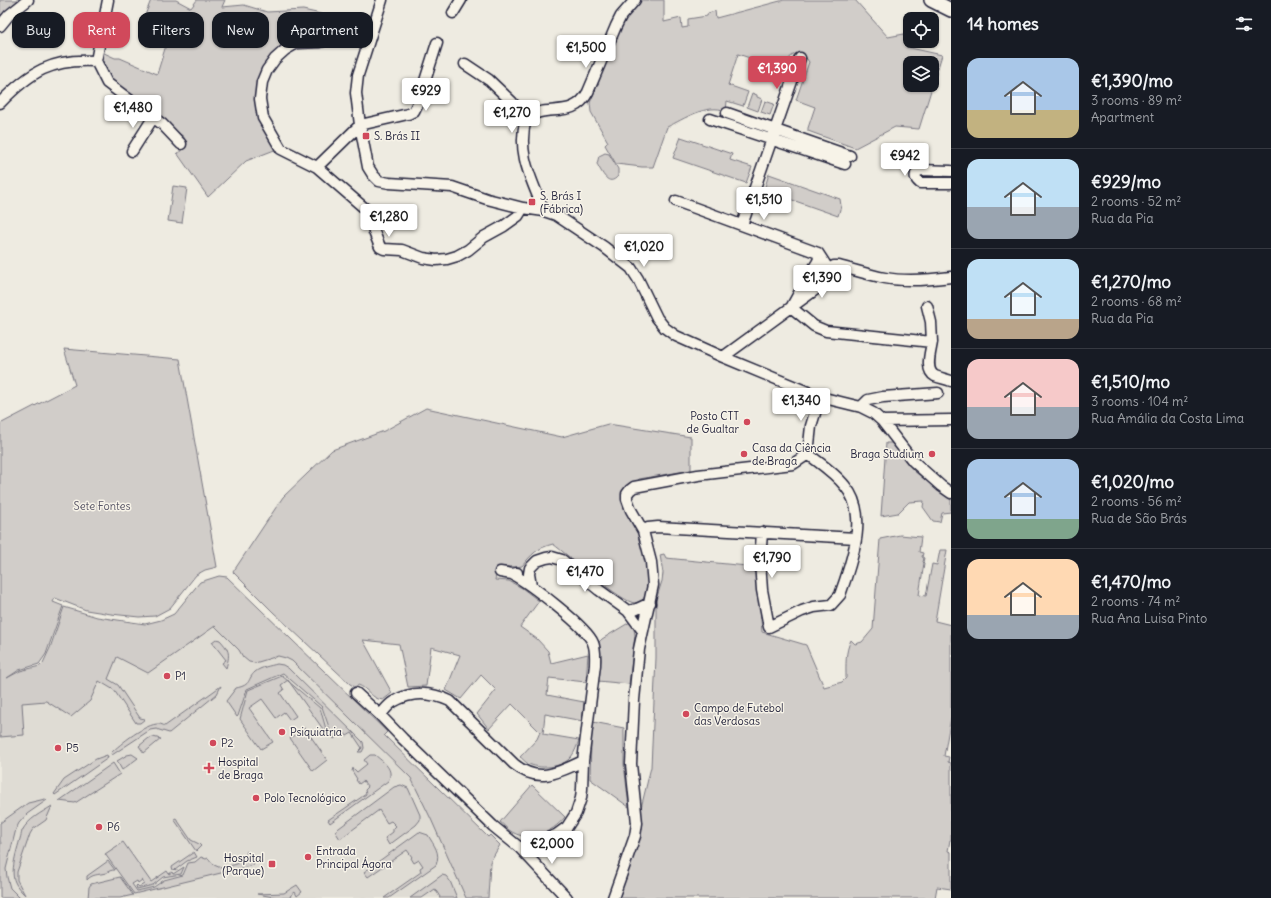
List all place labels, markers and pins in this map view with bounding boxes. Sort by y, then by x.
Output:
pin: €1,500 [553,35,619,69]
pin: €1,390 [744,56,810,90]
pin: €929 [402,78,450,112]
pin: €1,480 [100,95,166,129]
pin: €1,270 [479,100,545,134]
place label: S. Brás II [374,129,420,143]
marker: S. Brás II [361,131,371,141]
pin: €942 [881,143,929,177]
pin: €1,510 [731,187,797,221]
place label: S. Brás I (Fábrica) [540,189,583,216]
marker: S. Brás I (Fábrica) [527,197,537,207]
pin: €1,280 [356,204,422,238]
pin: €1,020 [611,234,677,268]
pin: €1,390 [789,265,855,299]
pin: €1,340 [768,388,834,422]
place label: Posto CTT de Gualtar [686,409,739,436]
marker: Posto CTT de Gualtar [742,417,752,427]
place label: Casa da Ciência de Braga [752,441,831,468]
place label: Braga Studium [850,447,924,461]
marker: Casa da Ciência de Braga [739,449,749,459]
marker: Braga Studium [927,449,937,459]
pin: €1,790 [739,545,805,579]
pin: €1,470 [552,559,618,593]
place label: P1 [175,669,186,683]
marker: P1 [162,671,172,681]
place label: Campo de Futebol das Verdosas [694,701,784,728]
marker: Campo de Futebol das Verdosas [681,709,691,719]
place label: Psiquiatria [290,725,342,739]
marker: Psiquiatria [277,727,287,737]
place label: P2 [221,736,234,750]
marker: P2 [208,738,218,748]
place label: P5 [66,741,79,755]
marker: P5 [53,743,63,753]
place label: Hospital de Braga [218,755,263,782]
marker: Hospital de Braga [203,762,215,774]
place label: Polo Tecnológico [264,791,346,805]
marker: Polo Tecnológico [251,793,261,803]
place label: P6 [107,820,120,834]
marker: P6 [94,822,104,832]
pin: €2,000 [519,831,585,865]
place label: Entrada Principal Ágora [316,844,392,871]
place label: Hospital (Parque) [222,851,264,878]
marker: Entrada Principal Ágora [303,852,313,862]
marker: Hospital (Parque) [267,859,277,869]

